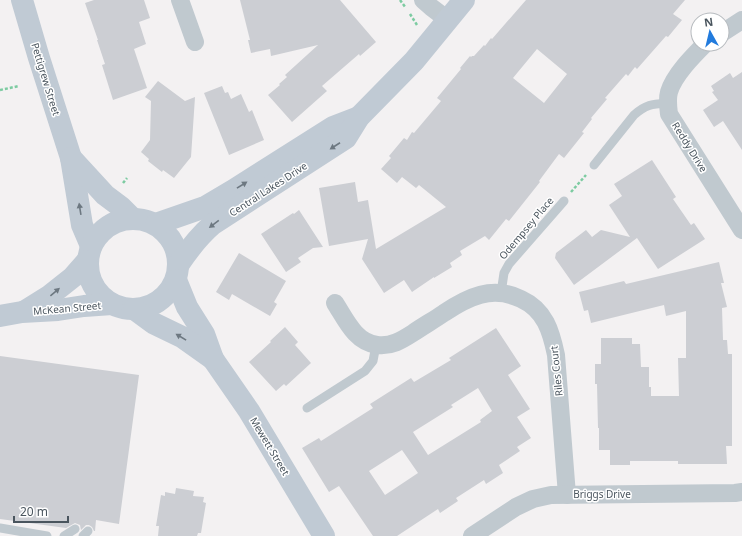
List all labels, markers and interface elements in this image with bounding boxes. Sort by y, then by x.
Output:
north arrow [690,12,730,52]
text: N [703,14,714,30]
street label: Pettigrew Street [28,41,64,117]
street label: Reddy Drive [669,119,711,175]
one-way arrow [329,142,340,150]
street label: Central Lakes Drive [226,158,310,219]
one-way arrow [237,181,247,189]
street label: Odempsey Place [496,193,557,262]
one-way arrow [77,202,83,215]
one-way arrow [208,220,219,228]
one-way arrow [50,287,61,296]
street label: McKean Street [33,298,102,318]
one-way arrow [175,333,187,340]
street label: Riles Court [546,345,566,397]
street label: Mewett Street [247,414,293,478]
street label: Briggs Drive [573,487,631,501]
scale bar [14,498,68,524]
text: 20 m [20,503,48,520]

